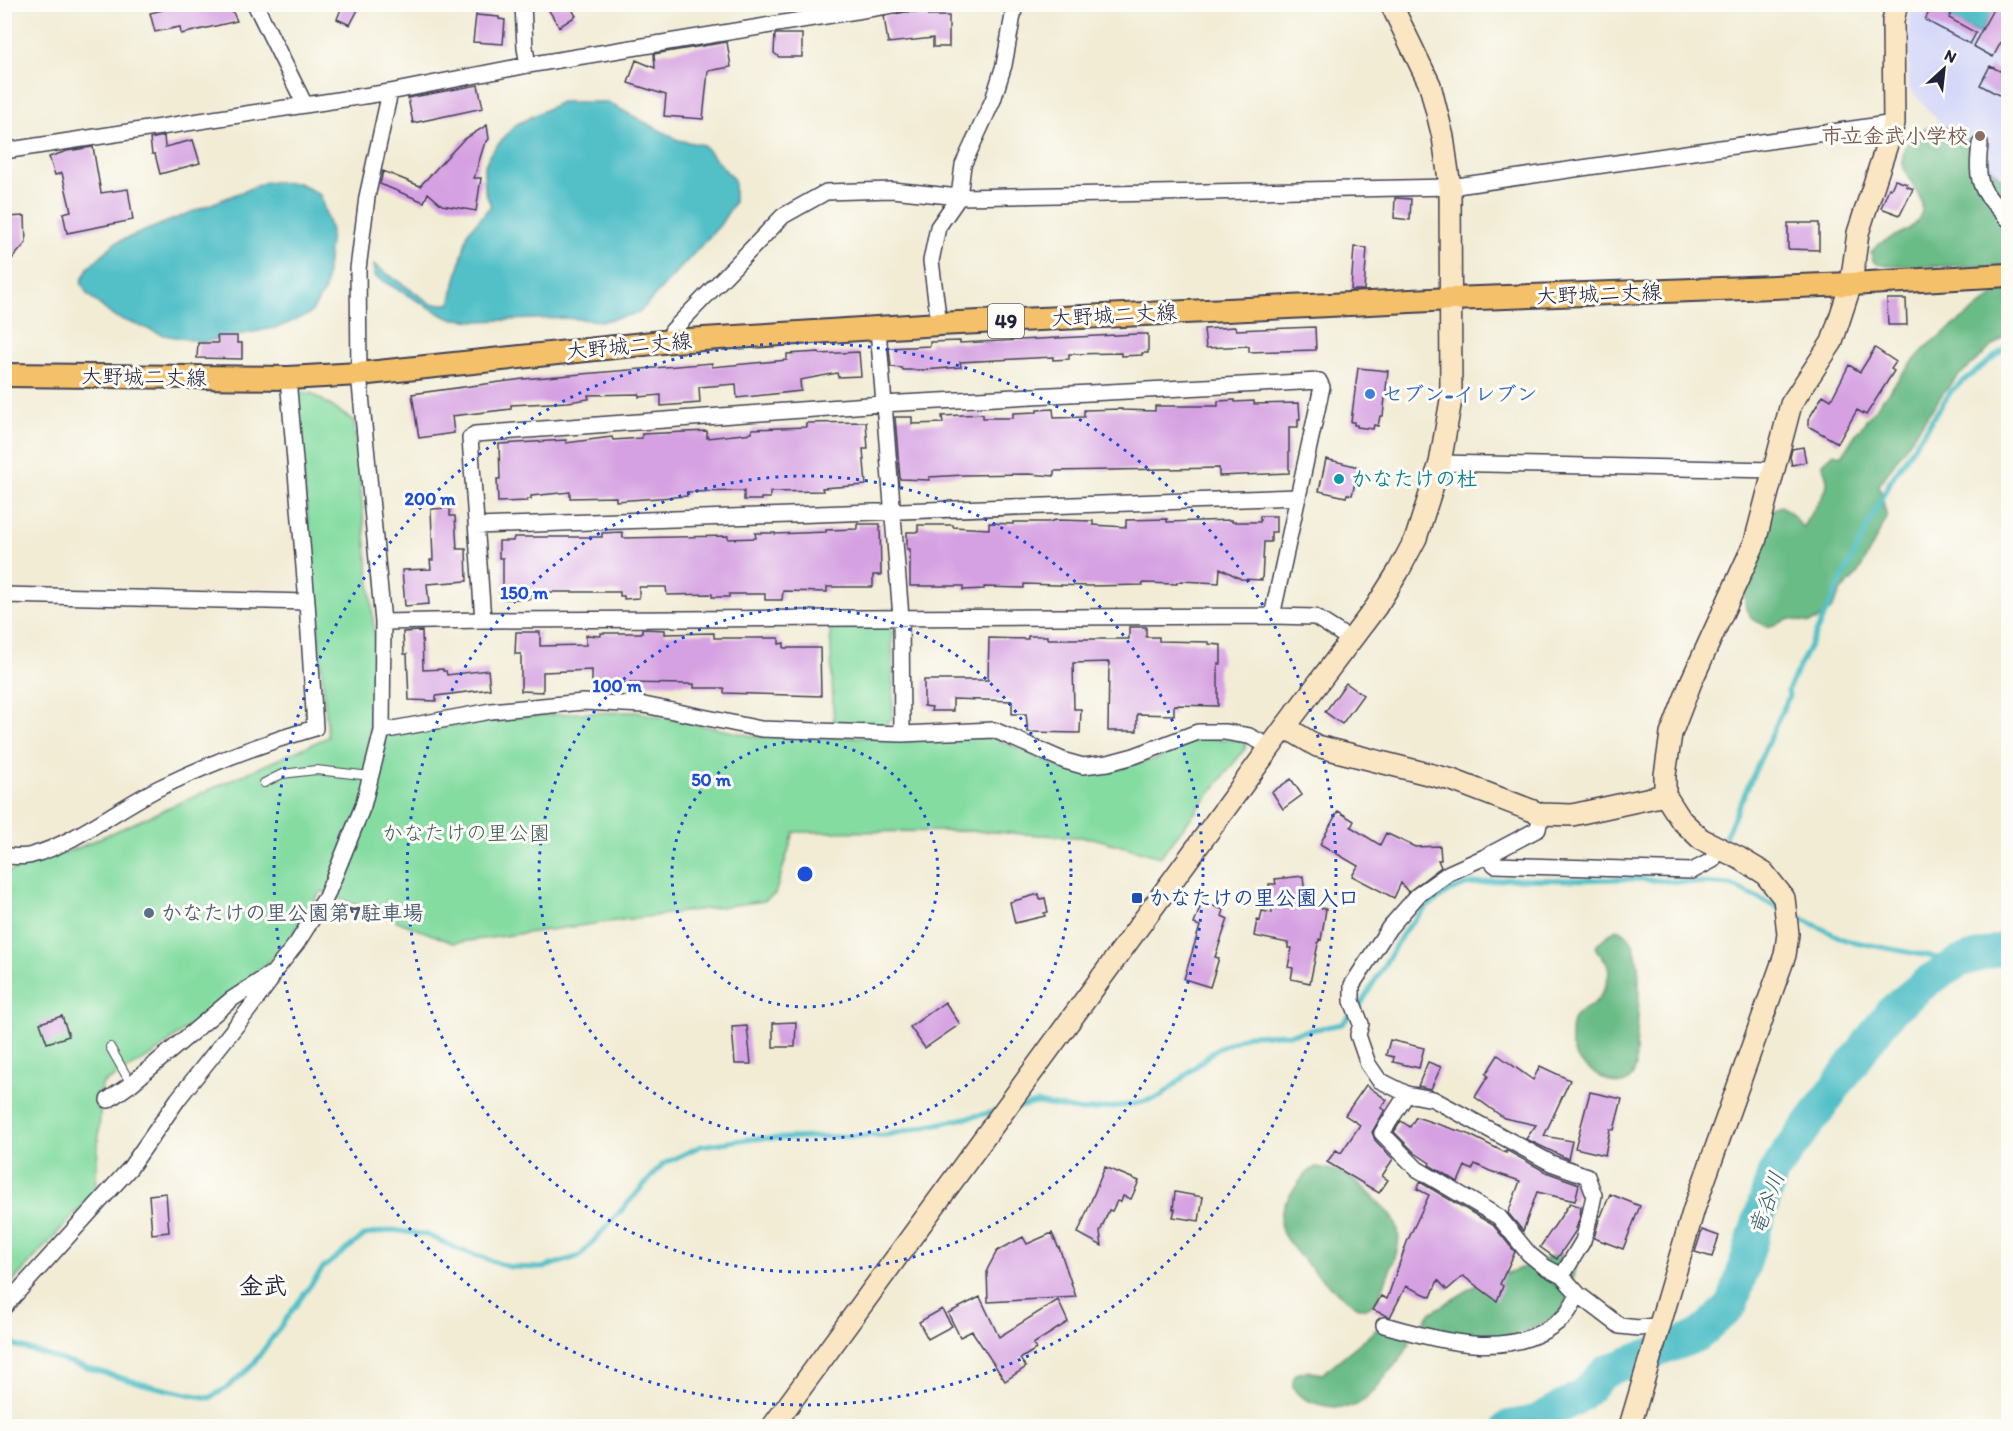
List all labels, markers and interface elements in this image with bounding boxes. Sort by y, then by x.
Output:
north arrow [1914,39,1974,99]
text: N [1941,45,1960,67]
place label: 市立金武小学校 [1821,123,1968,148]
marker: 市立金武小学校 [1973,129,1987,143]
street label: 大野城二丈線 [1536,279,1662,308]
street label: 大野城二丈線 [1050,299,1178,330]
road number: 49 [988,304,1024,338]
street label: 大野城二丈線 [565,328,693,363]
street label: 大野城二丈線 [81,363,207,390]
place label: セブン-イレブン [1382,381,1537,406]
marker: セブン-イレブン [1363,387,1377,401]
place label: かなたけの杜 [1351,466,1477,491]
marker: かなたけの杜 [1332,472,1346,486]
text: 200 m [405,488,456,510]
text: 150 m [500,582,549,604]
text: 100 m [592,675,643,697]
text: 50 m [691,769,732,791]
park label: かなたけの里公園 [382,820,550,845]
centre of rings [795,864,815,884]
place label: かなたけの里公園入口 [1149,885,1359,910]
marker: かなたけの里公園入口 [1130,891,1144,905]
place label: かなたけの里公園第7駐車場 [161,900,423,925]
marker: かなたけの里公園第7駐車場 [142,906,156,920]
water label: 竜谷川 [1742,1168,1790,1239]
district label: 金武 [239,1271,287,1300]

